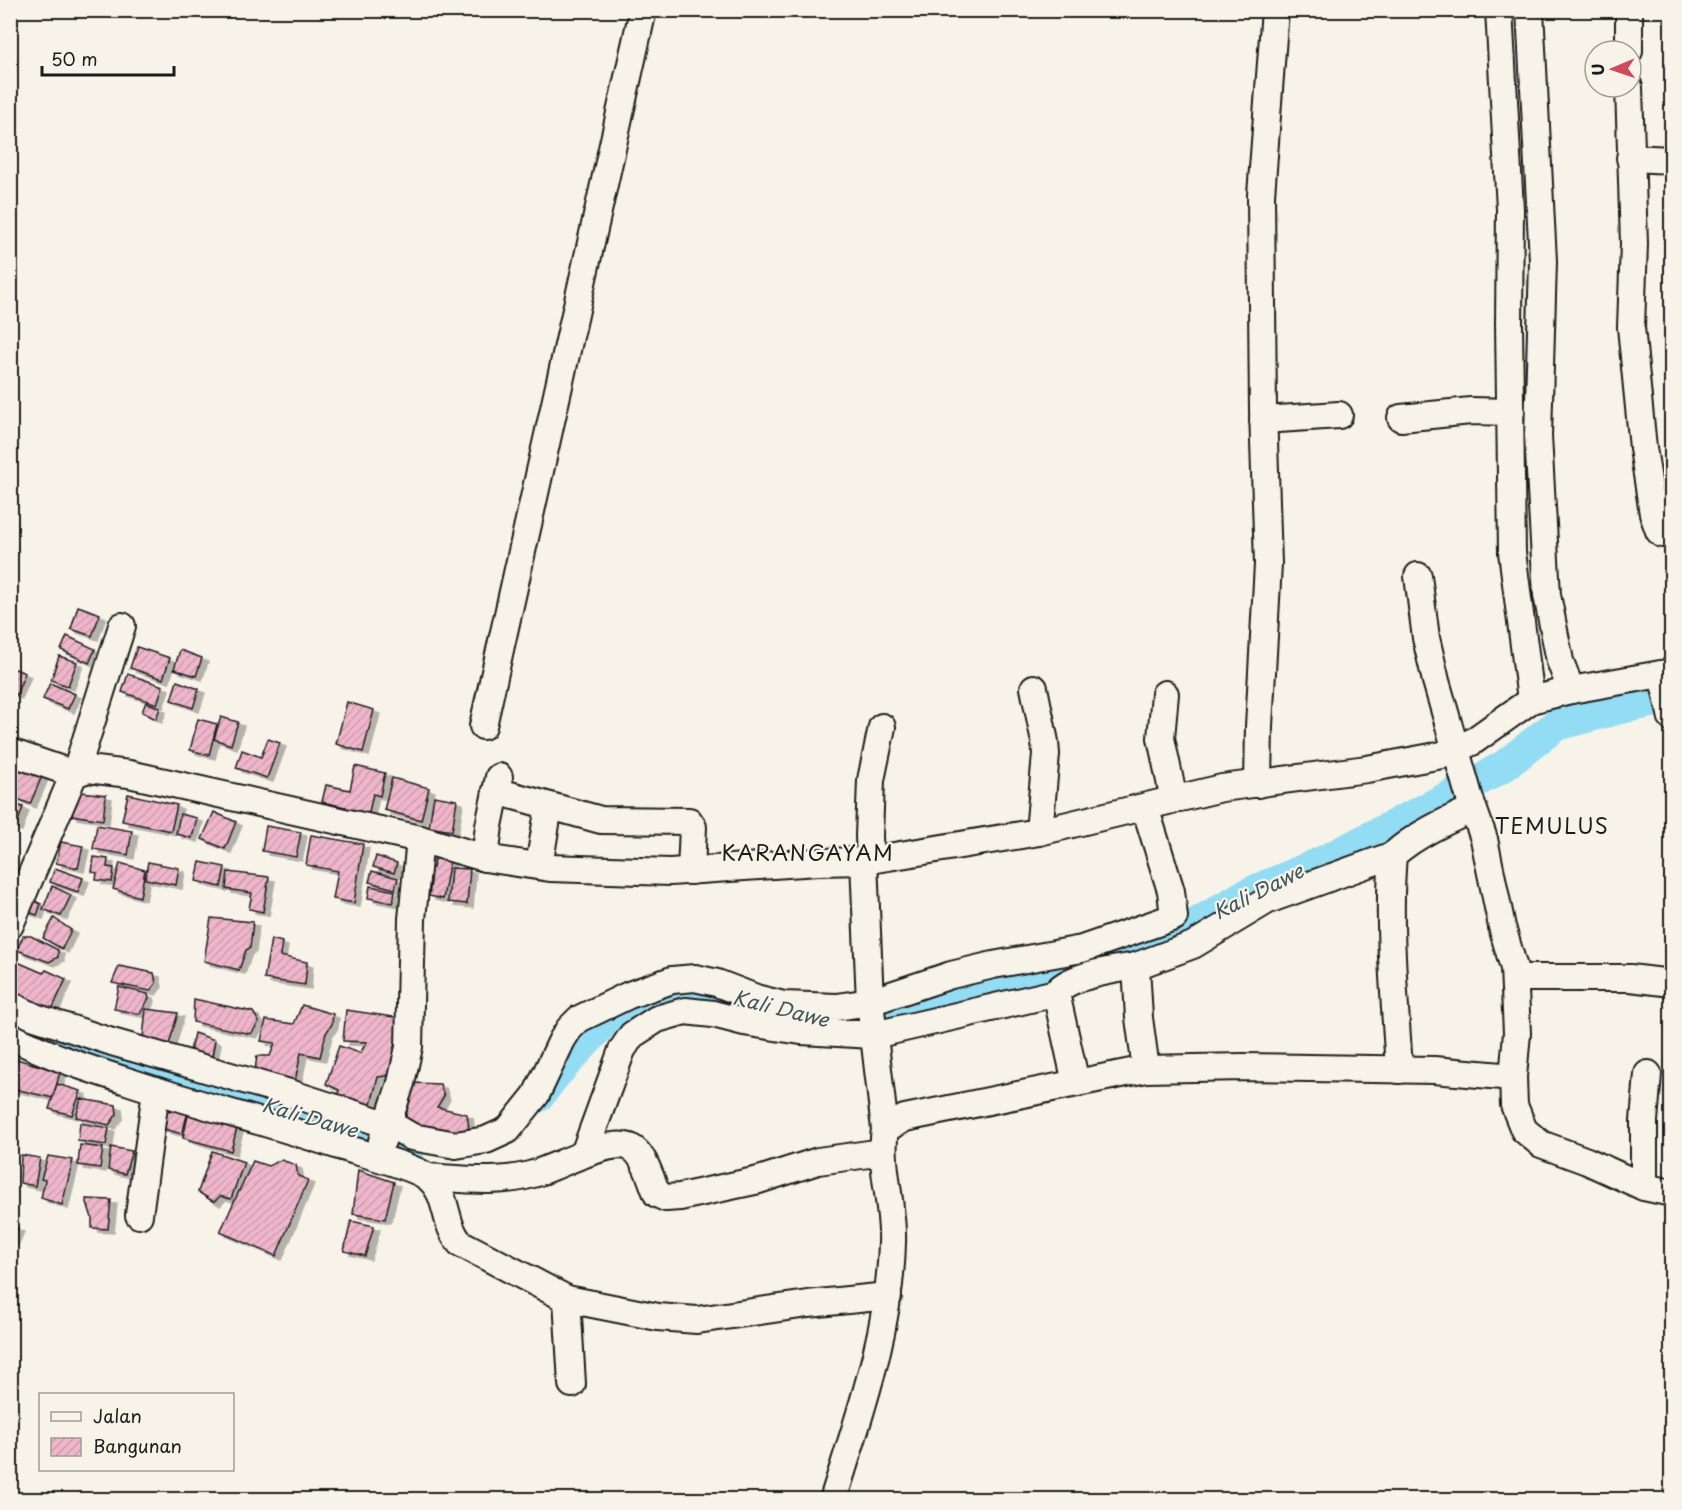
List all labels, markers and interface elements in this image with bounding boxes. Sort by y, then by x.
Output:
scale bar [42,39,174,77]
north arrow [1583,39,1643,99]
text: 50 m [51,45,98,72]
text: U [1585,63,1609,76]
district label: TEMULUS [1495,809,1609,841]
district label: KARANGAYAM [722,836,894,868]
water label: Kali Dawe [1208,855,1310,927]
water label: Kali Dawe [730,982,833,1035]
water label: Kali Dawe [259,1089,363,1145]
legend [39,1393,234,1471]
text: Jalan [93,1402,142,1429]
text: Bangunan [93,1432,182,1459]

